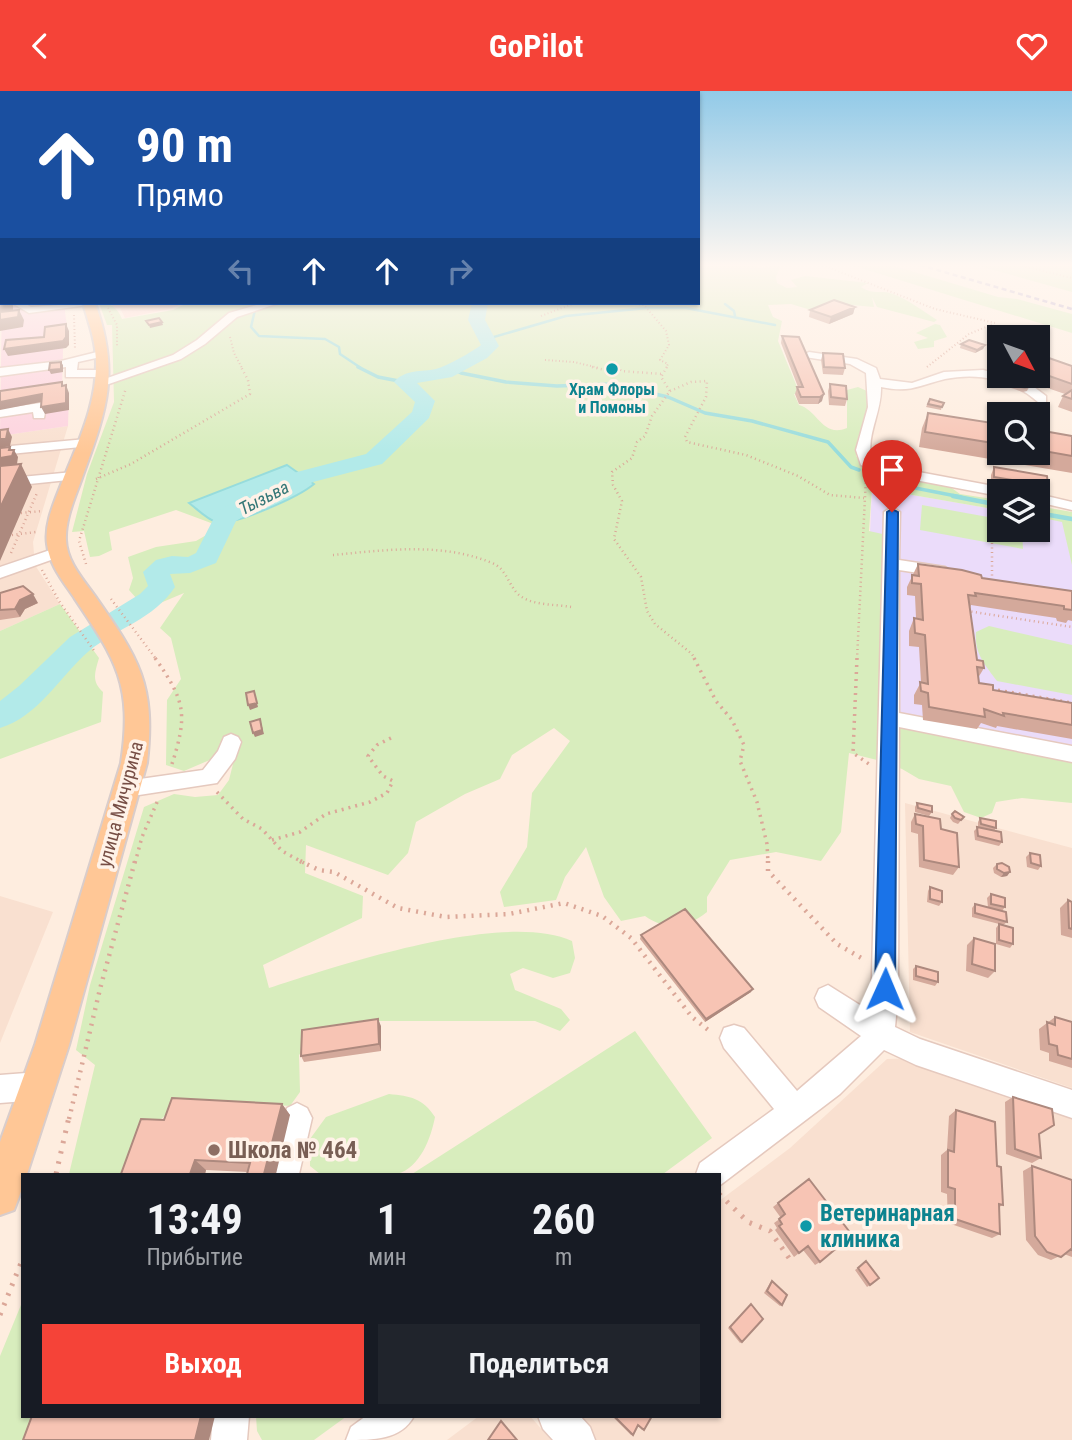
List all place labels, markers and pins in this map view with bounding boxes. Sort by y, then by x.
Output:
marker: Храм Флоры и Помоны [604,361,620,377]
place label: Храм Флоры и Помоны [569,380,655,417]
pin [862,440,922,512]
place label: Школа № 464 [228,1137,357,1164]
marker: Школа № 464 [206,1142,222,1158]
place label: Ветеринарная клиника [820,1200,955,1253]
marker: Ветеринарная клиника [798,1218,814,1234]

